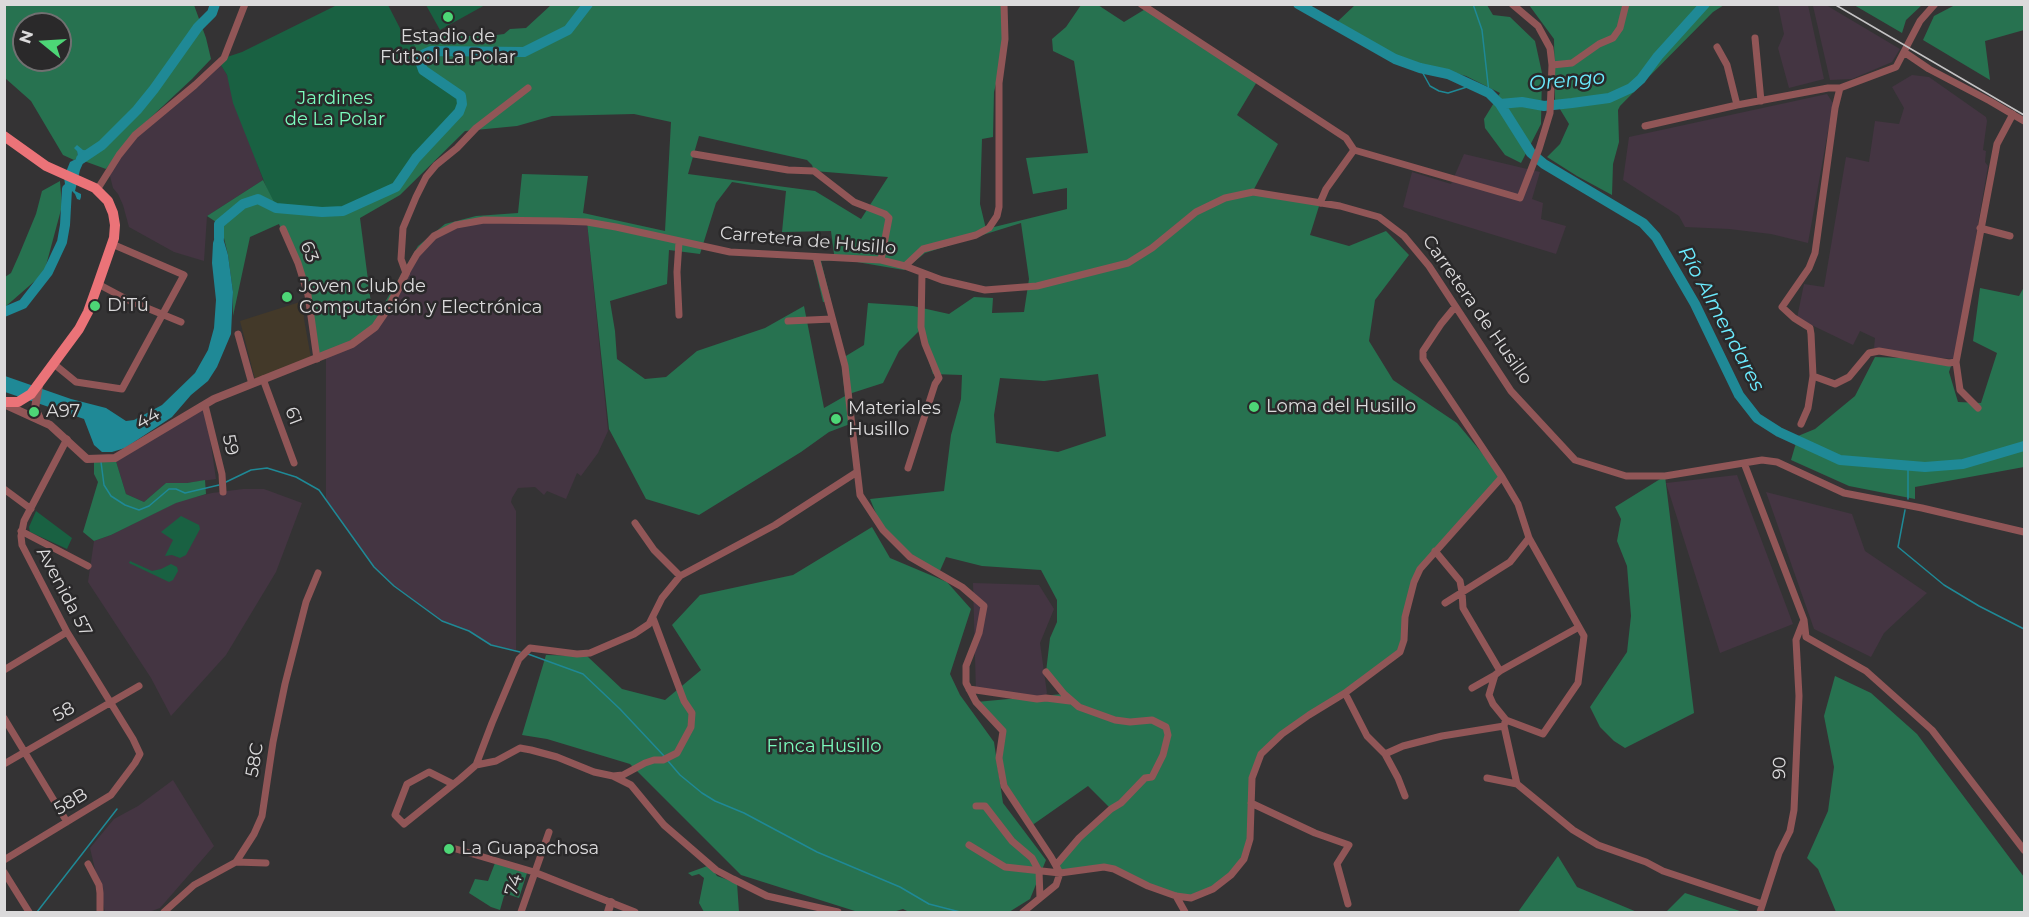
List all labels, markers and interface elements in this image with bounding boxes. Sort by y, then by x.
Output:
marker: Estadio de Fútbol La Polar [441,10,455,24]
north arrow [12,12,72,72]
place label: Estadio de Fútbol La Polar [380,26,516,68]
text: N [15,28,37,46]
water label: Orengo [1528,66,1606,96]
park label: Jardines de La Polar [285,88,385,130]
street label: Carretera de Husillo [719,223,897,259]
street label: Carretera de Husillo [1417,231,1537,389]
street label: 63 [295,238,323,266]
water label: Río Almendares [1673,242,1769,396]
place label: Joven Club de Computación y Electrónica [299,276,542,318]
marker: Joven Club de Computación y Electrónica [280,290,294,304]
place label: DiTú [107,295,149,317]
marker: DiTú [88,299,102,313]
place label: Loma del Husillo [1266,396,1416,418]
place label: Materiales Husillo [848,398,941,440]
marker: Loma del Husillo [1247,400,1261,414]
place label: A97 [46,401,80,423]
street label: 44 [132,404,164,434]
street label: 61 [280,404,306,428]
marker: A97 [27,405,41,419]
marker: Materiales Husillo [829,412,843,426]
street label: 59 [217,432,243,458]
street label: Avenida 57 [31,544,97,640]
street label: 58 [49,697,79,727]
park label: Finca Husillo [766,736,882,758]
street label: 58C [242,741,268,779]
street label: 90 [1769,756,1791,780]
street label: 58B [50,784,92,820]
place label: La Guapachosa [461,838,599,860]
marker: La Guapachosa [442,842,456,856]
street label: 74 [501,872,527,898]

